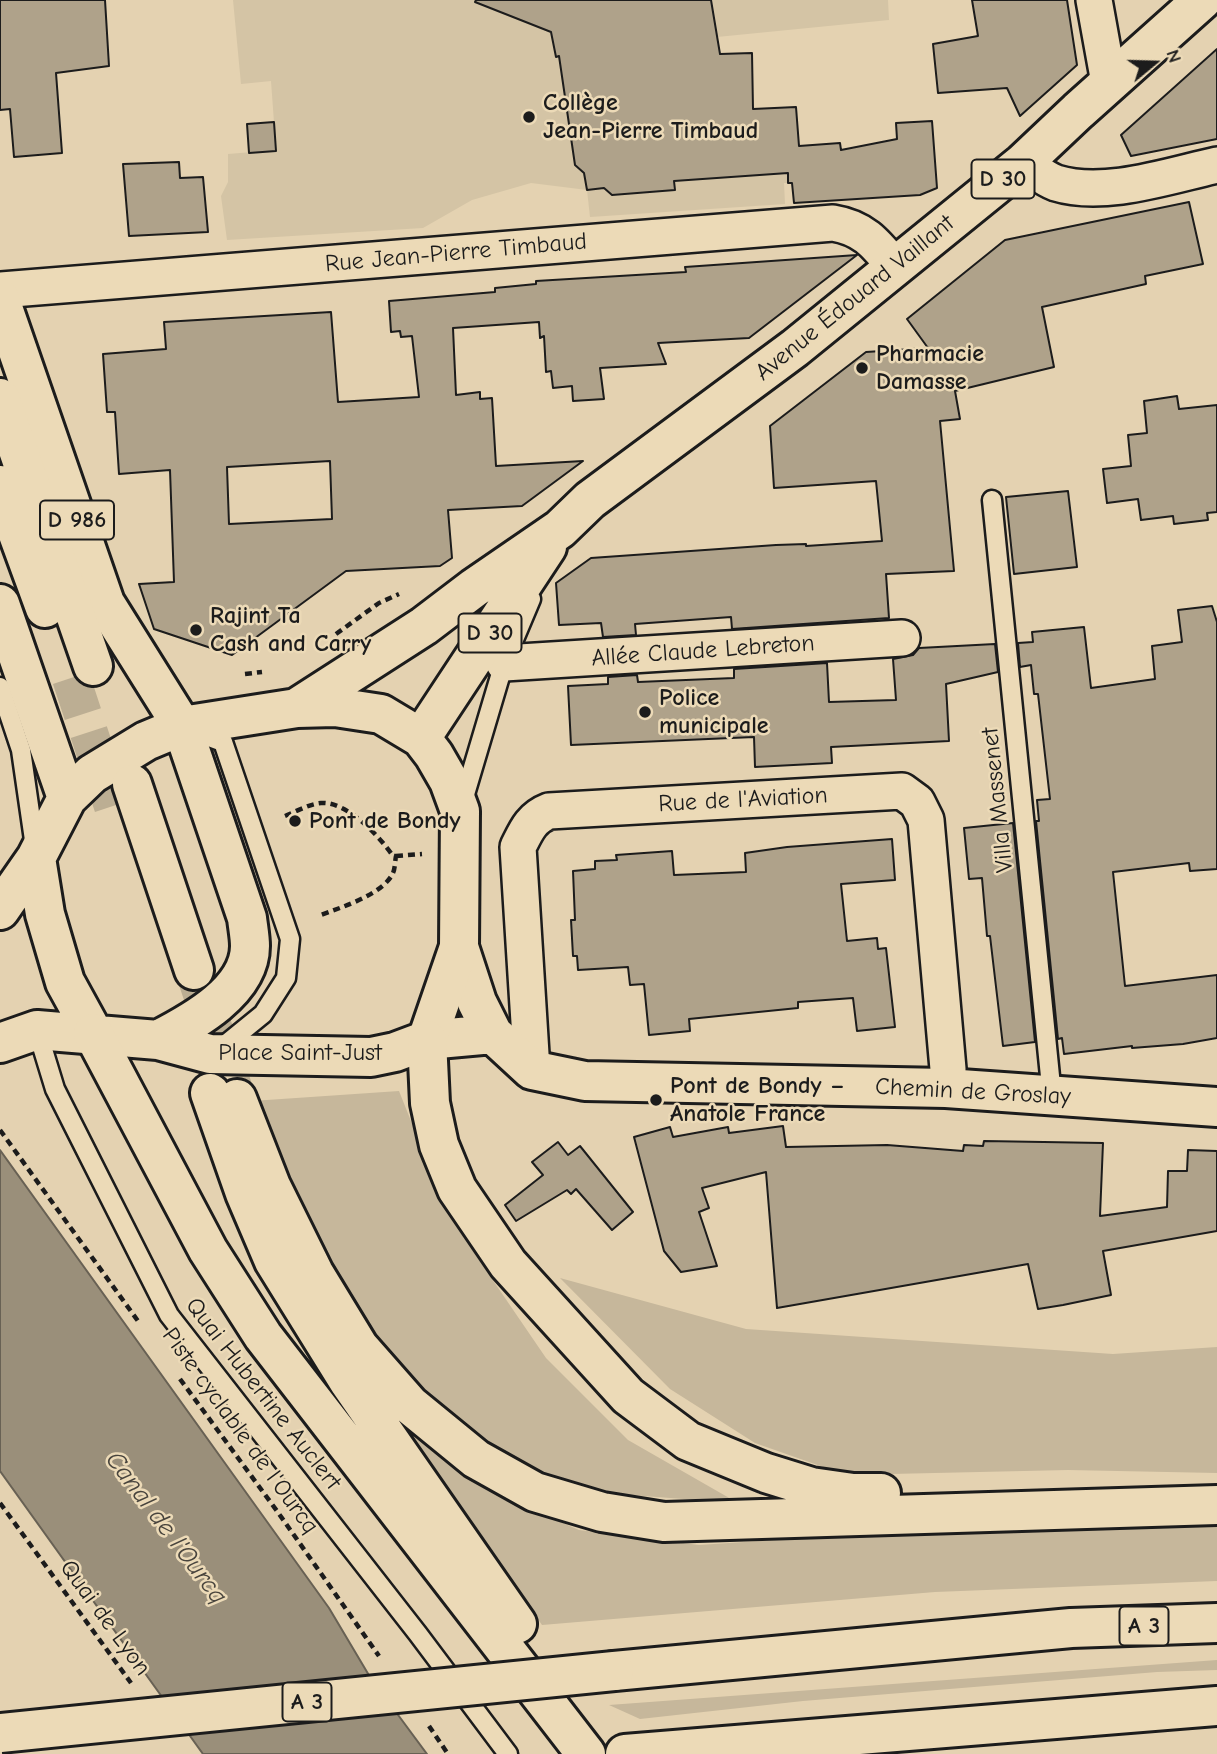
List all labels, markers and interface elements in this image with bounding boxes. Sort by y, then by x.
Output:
north arrow [1119,28,1189,98]
text: N [1161,47,1186,66]
place label: Collège Jean-Pierre Timbaud [543,89,758,145]
marker: Collège Jean-Pierre Timbaud [521,109,537,125]
road number: D 30 [972,160,1034,198]
street label: Avenue Édouard Vaillant [750,209,960,387]
street label: Rue Jean-Pierre Timbaud [324,227,588,279]
place label: Pharmacie Damasse [876,340,984,396]
marker: Pharmacie Damasse [854,360,870,376]
road number: D 986 [40,500,114,540]
place label: Rajint Ta Cash and Carry [210,602,371,658]
road number: D 30 [458,614,522,652]
marker: Rajint Ta Cash and Carry [188,622,204,638]
street label: Allée Claude Lebreton [590,629,816,673]
place label: Police municipale [659,684,769,740]
marker: Police municipale [637,704,653,720]
street label: Villa Massenet [976,726,1020,874]
street label: Rue de l'Aviation [658,781,828,819]
place label: Pont de Bondy [309,807,461,835]
marker: Pont de Bondy [287,813,303,829]
street label: Place Saint-Just [218,1039,382,1067]
place label: Pont de Bondy – Anatole France [670,1072,845,1128]
street label: Chemin de Groslay [874,1072,1072,1112]
marker: Pont de Bondy – Anatole France [648,1092,664,1108]
street label: Quai Hubertine Auclert [179,1292,347,1496]
street label: Piste cyclable de l'Ourcq [156,1322,324,1540]
water label: Canal de l'Ourcq [98,1445,234,1611]
street label: Quai de Lyon [53,1554,157,1682]
road number: A 3 [1120,1606,1168,1646]
road number: A 3 [282,1682,332,1722]

